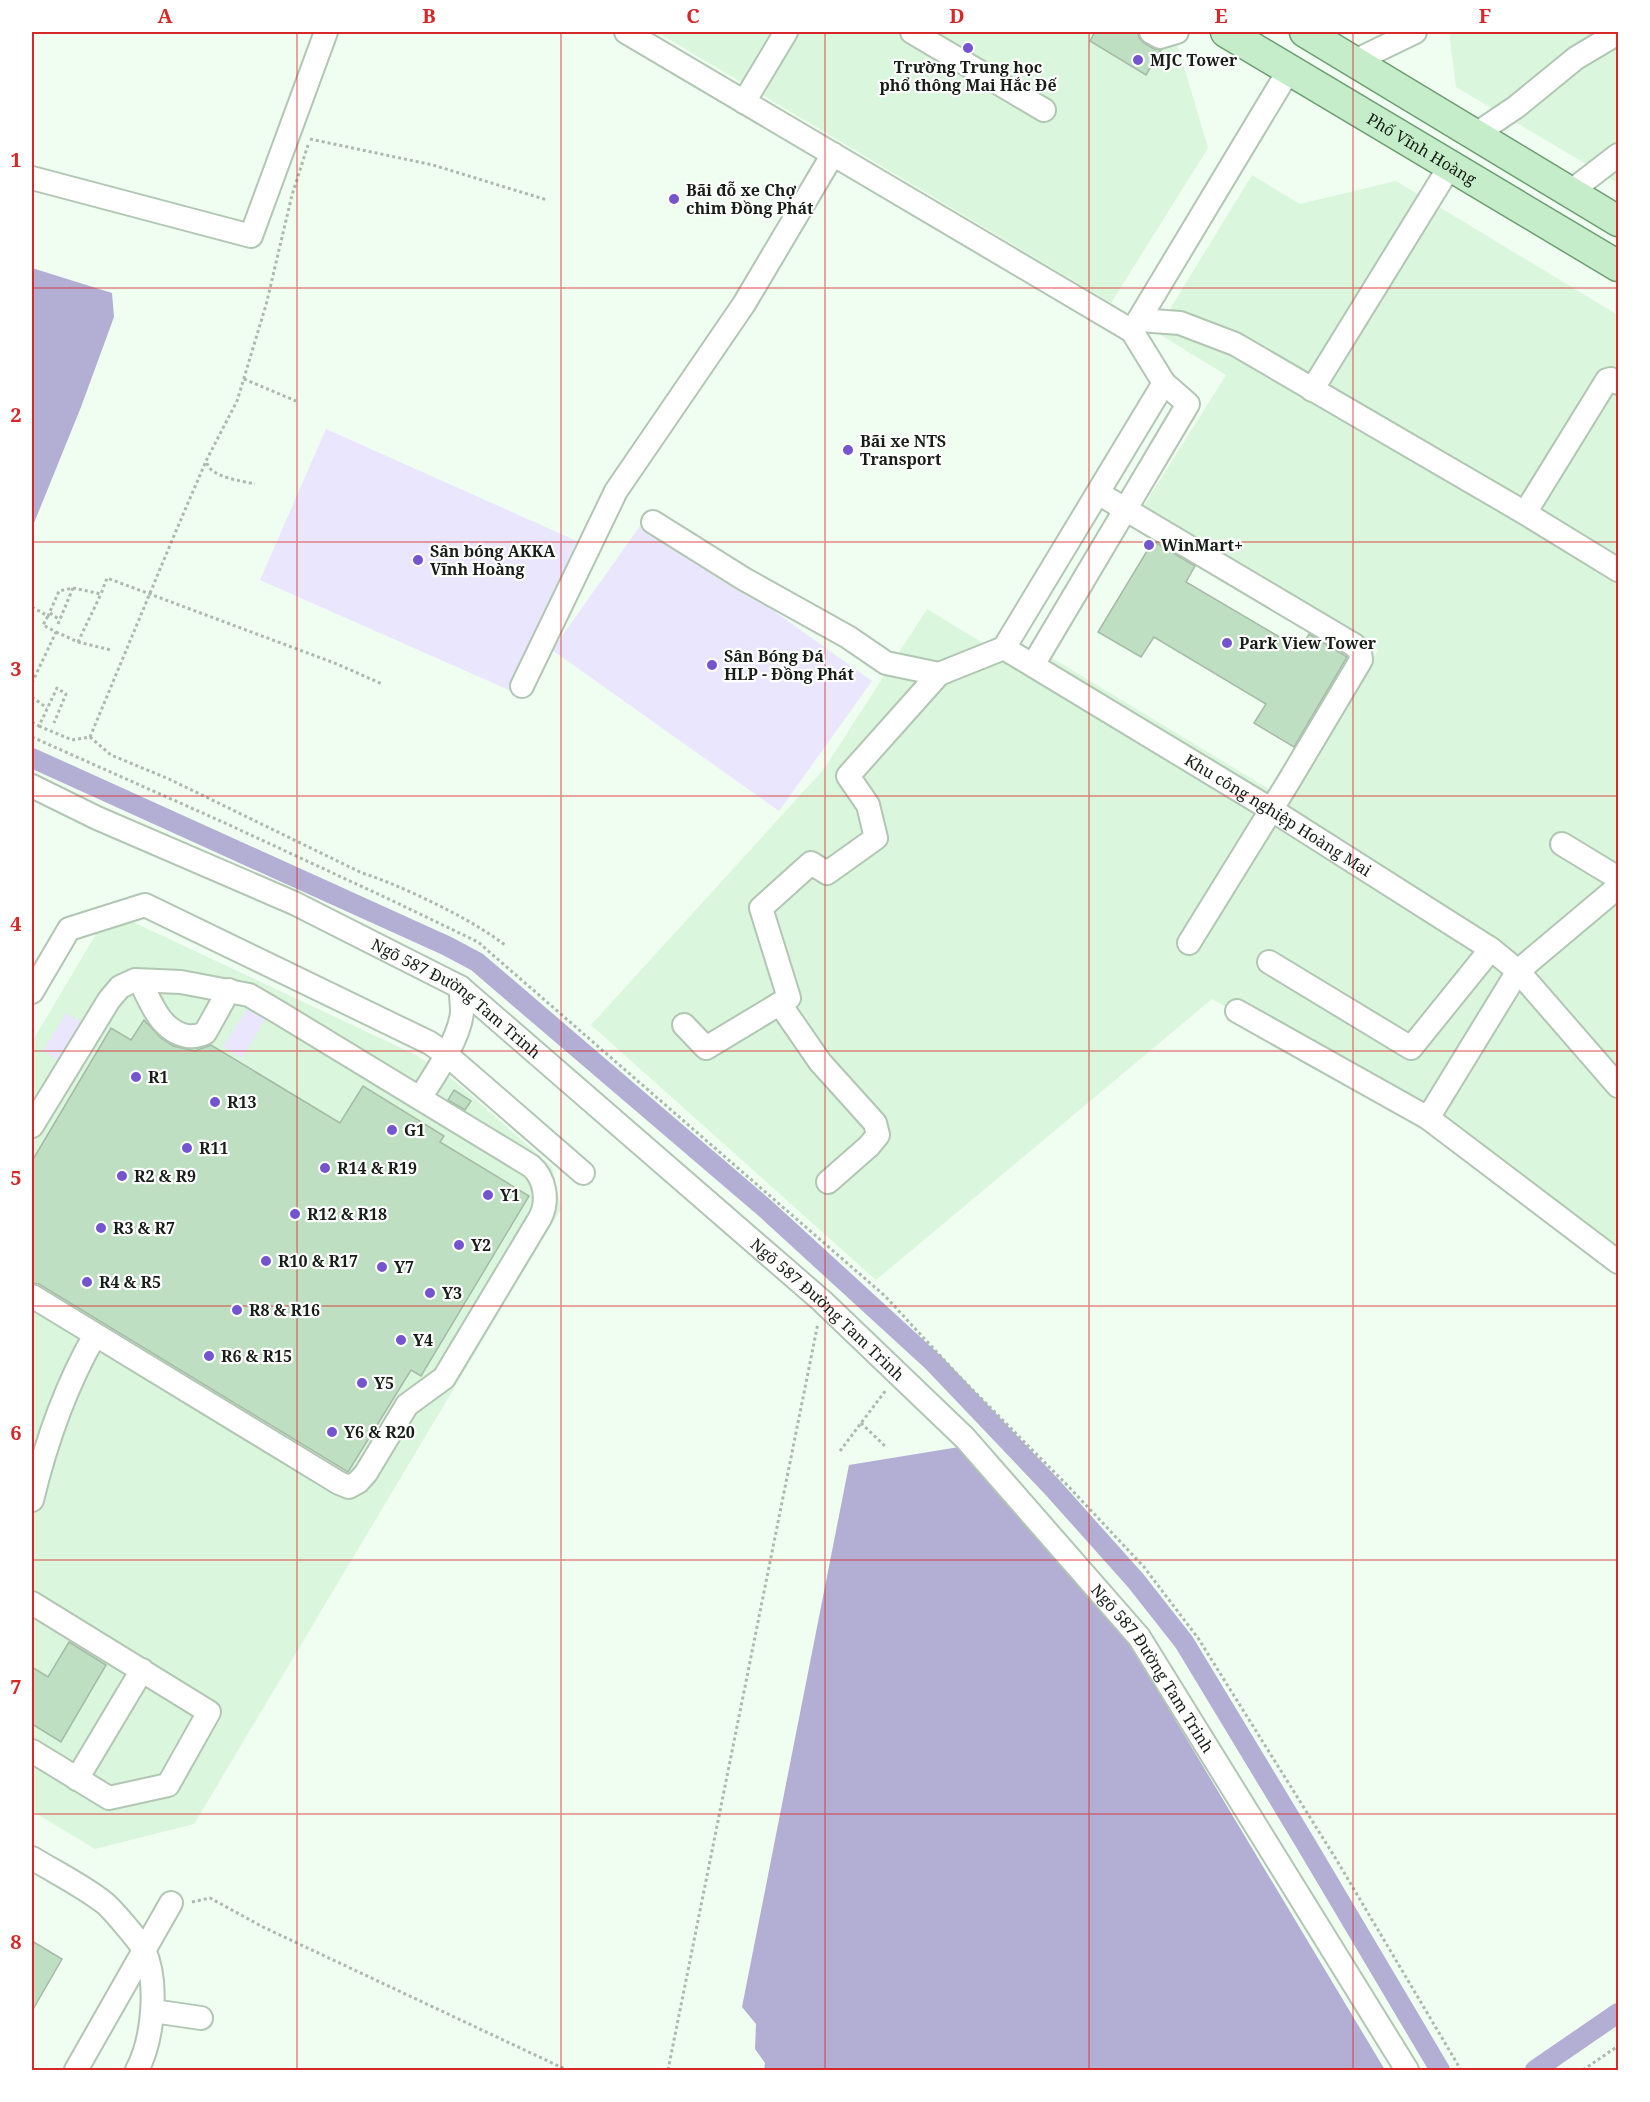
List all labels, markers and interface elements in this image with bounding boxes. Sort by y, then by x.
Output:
text: A [157,2,173,29]
text: B [422,2,436,29]
text: C [686,2,700,29]
text: D [949,2,965,29]
text: E [1214,2,1228,29]
text: F [1479,2,1491,29]
marker: Trường Trung học phổ thông Mai Hắc Đế [961,41,975,55]
place label: MJC Tower [1150,49,1238,71]
marker: MJC Tower [1131,53,1145,67]
place label: Trường Trung học phổ thông Mai Hắc Đế [879,56,1057,96]
street label: Phố Vĩnh Hoàng [1363,108,1481,190]
text: 1 [10,146,22,173]
place label: Bãi đỗ xe Chợ chim Đồng Phát [686,179,814,219]
marker: Bãi đỗ xe Chợ chim Đồng Phát [667,192,681,206]
text: 2 [10,401,22,428]
place label: Bãi xe NTS Transport [860,430,946,470]
marker: Bãi xe NTS Transport [841,443,855,457]
place label: WinMart+ [1161,534,1243,556]
marker: WinMart+ [1142,538,1156,552]
place label: Sân bóng AKKA Vĩnh Hoàng [430,540,556,580]
marker: Sân bóng AKKA Vĩnh Hoàng [411,553,425,567]
place label: Park View Tower [1239,632,1377,654]
marker: Park View Tower [1220,636,1234,650]
place label: Sân Bóng Đá HLP - Đồng Phát [724,645,854,685]
text: 3 [10,655,22,682]
marker: Sân Bóng Đá HLP - Đồng Phát [705,658,719,672]
street label: Khu công nghiệp Hoàng Mai [1181,749,1376,881]
text: 4 [10,910,22,937]
street label: Ngõ 587 Đường Tam Trinh [368,933,546,1063]
place label: R1 [148,1066,168,1088]
marker: R1 [129,1070,143,1084]
place label: R13 [227,1091,256,1113]
marker: R13 [208,1095,222,1109]
place label: G1 [404,1119,425,1141]
marker: G1 [385,1123,399,1137]
place label: R11 [199,1137,228,1159]
marker: R11 [180,1141,194,1155]
place label: R14 & R19 [337,1157,417,1179]
marker: R14 & R19 [318,1161,332,1175]
text: 5 [10,1164,22,1191]
place label: R2 & R9 [134,1165,196,1187]
marker: R2 & R9 [115,1169,129,1183]
place label: Y1 [500,1184,520,1206]
marker: Y1 [481,1188,495,1202]
place label: R12 & R18 [307,1203,387,1225]
marker: R12 & R18 [288,1207,302,1221]
place label: R3 & R7 [113,1217,175,1239]
marker: R3 & R7 [94,1221,108,1235]
street label: Ngõ 587 Đường Tam Trinh [746,1233,909,1385]
place label: Y2 [471,1234,491,1256]
marker: Y2 [452,1238,466,1252]
place label: R10 & R17 [278,1250,358,1272]
marker: R10 & R17 [259,1254,273,1268]
place label: Y7 [394,1256,414,1278]
marker: Y7 [375,1260,389,1274]
place label: R4 & R5 [99,1271,161,1293]
marker: R4 & R5 [80,1275,94,1289]
place label: Y3 [442,1282,462,1304]
marker: Y3 [423,1286,437,1300]
place label: R8 & R16 [249,1299,320,1321]
marker: R8 & R16 [230,1303,244,1317]
place label: Y4 [413,1329,433,1351]
marker: Y4 [394,1333,408,1347]
place label: R6 & R15 [221,1345,292,1367]
marker: R6 & R15 [202,1349,216,1363]
place label: Y5 [374,1372,394,1394]
marker: Y5 [355,1376,369,1390]
text: 6 [10,1419,22,1446]
place label: Y6 & R20 [344,1421,415,1443]
marker: Y6 & R20 [325,1425,339,1439]
street label: Ngõ 587 Đường Tam Trinh [1086,1579,1219,1757]
text: 7 [10,1673,22,1700]
text: 8 [10,1928,22,1955]

